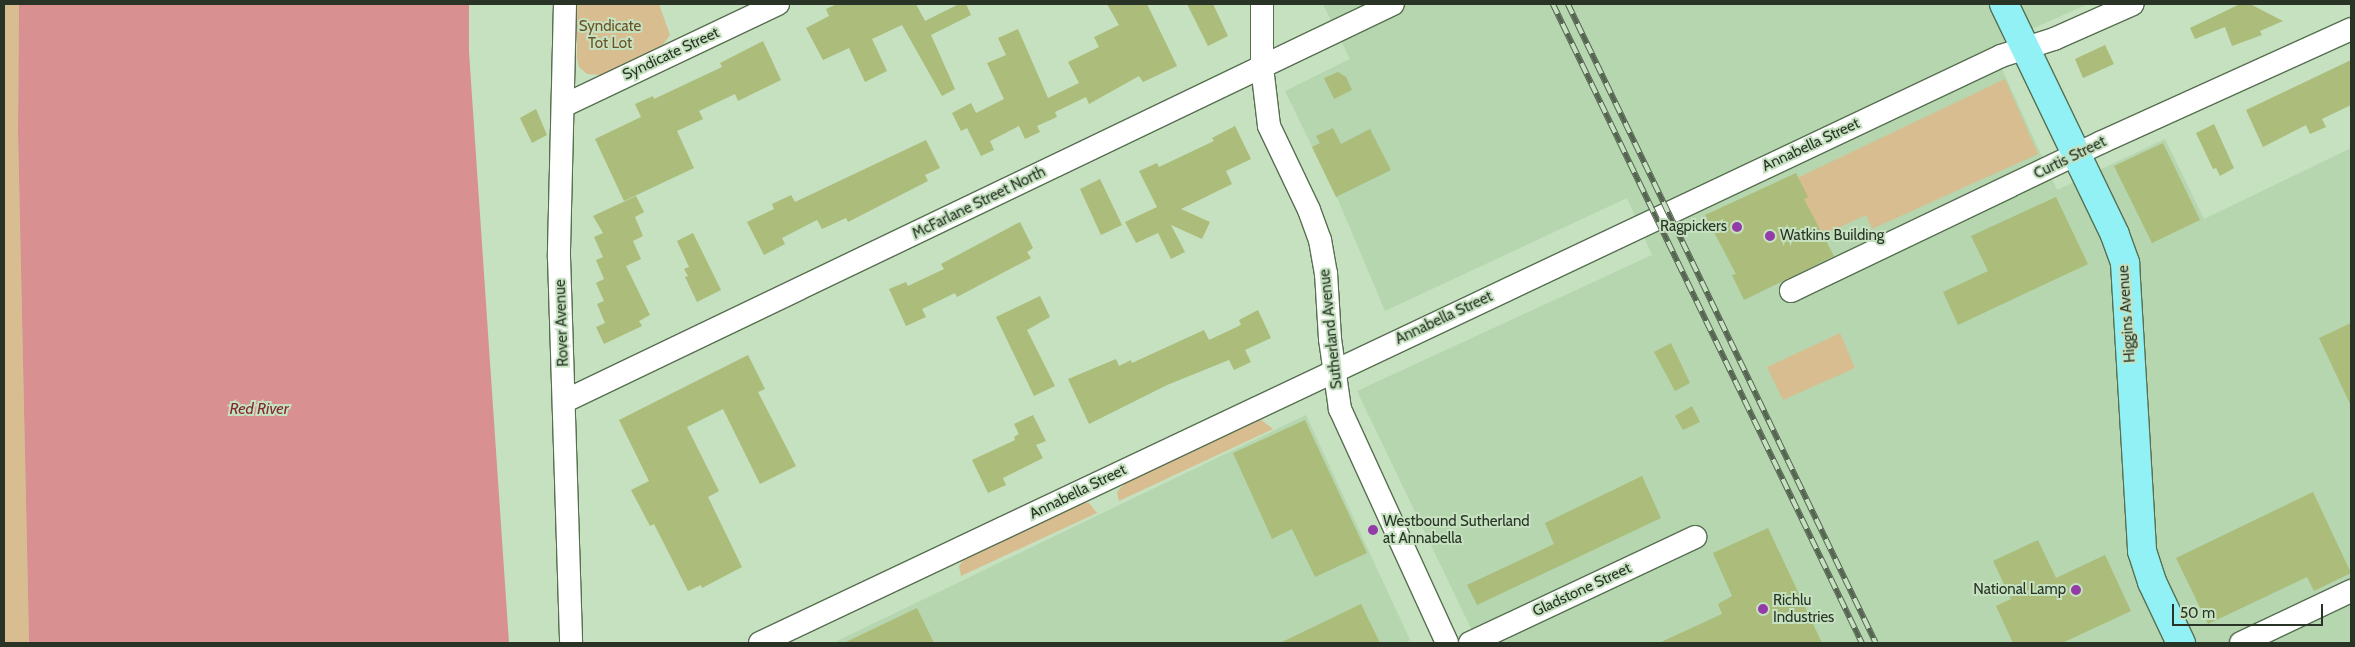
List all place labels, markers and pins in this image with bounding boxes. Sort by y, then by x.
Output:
place label: Ragpickers [1660,218,1727,236]
marker: Ragpickers [1731,221,1743,233]
place label: Watkins Building [1780,227,1884,245]
marker: Watkins Building [1764,230,1776,242]
place label: Westbound Sutherland at Annabella [1383,512,1530,547]
marker: Westbound Sutherland at Annabella [1367,524,1379,536]
place label: National Lamp [1973,581,2066,599]
marker: National Lamp [2070,584,2082,596]
place label: Richlu Industries [1773,591,1834,626]
marker: Richlu Industries [1757,603,1769,615]

